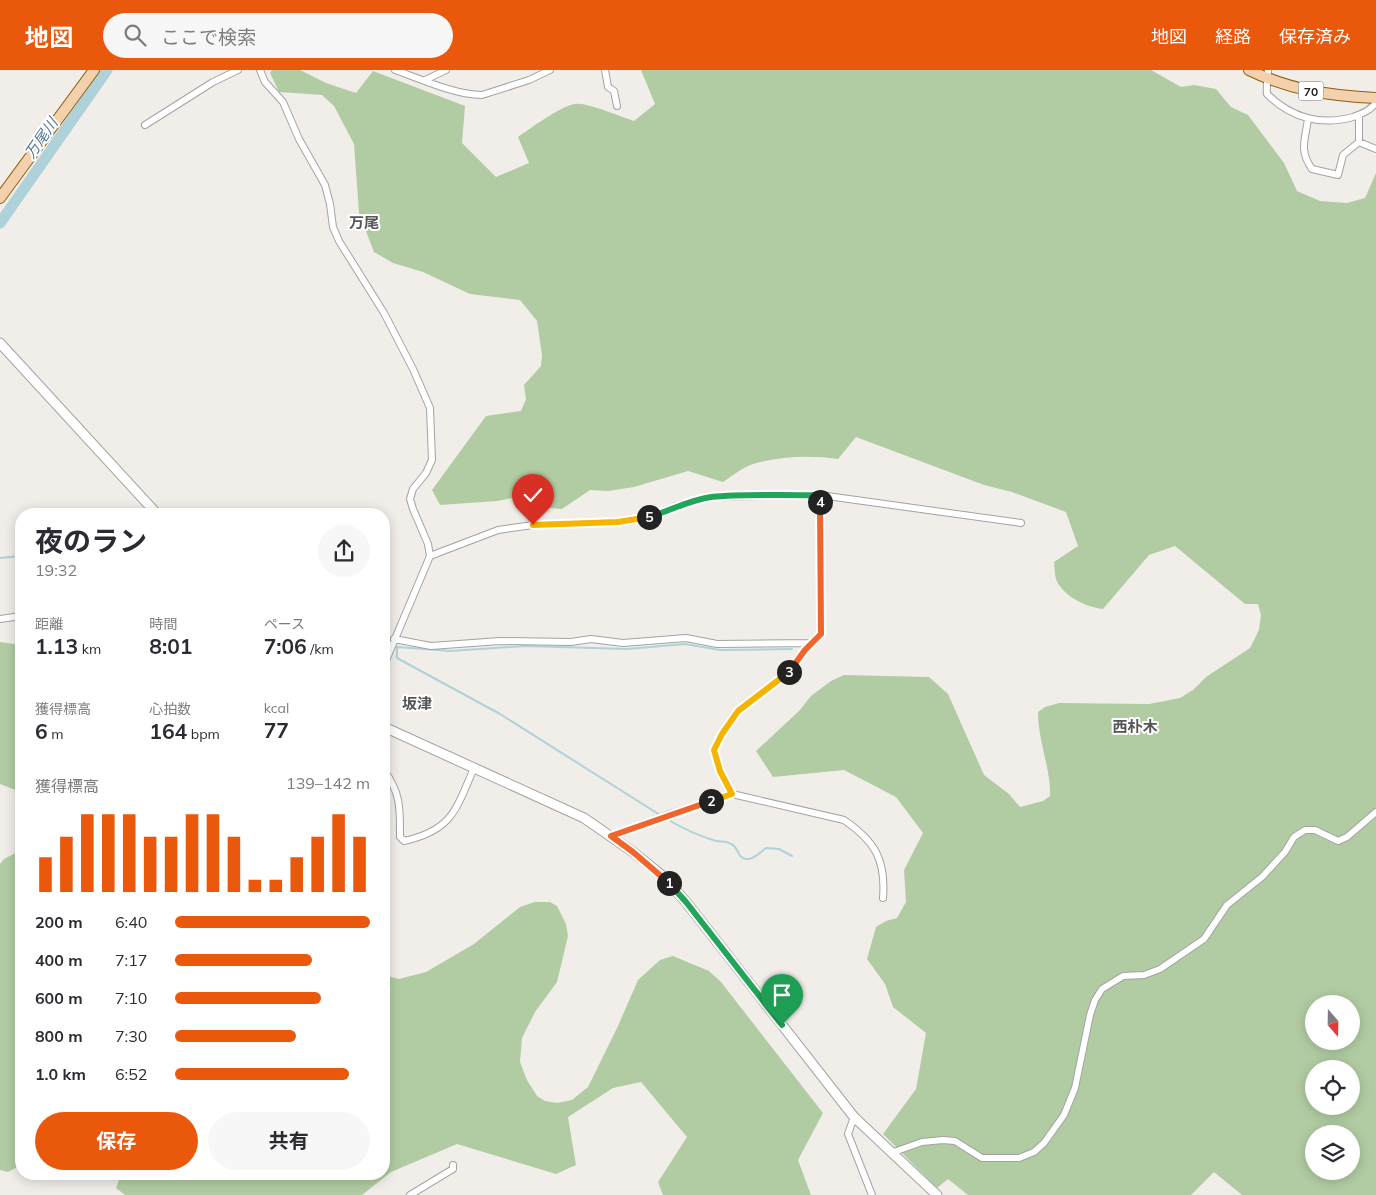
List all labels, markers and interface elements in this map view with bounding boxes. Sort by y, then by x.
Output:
search box [103,13,453,58]
icon: search [121,21,149,49]
text: 地図 [25,22,73,52]
text: ここで検索 [161,25,256,49]
text: 地図 [1151,25,1187,48]
text: 経路 [1215,25,1251,48]
text: 保存済み [1279,25,1351,48]
road number: 70 [1298,82,1324,100]
water label: 万尾川 [20,112,63,162]
district label: 万尾 [349,213,379,232]
pin [512,474,554,525]
icon: check [519,481,547,509]
pin: 4 [808,490,832,514]
text: 4 [816,493,825,511]
pin: 5 [636,504,662,530]
text: 5 [645,508,654,526]
text: 夜のラン [35,523,147,558]
button: share [318,525,370,577]
text: 19:32 [35,560,77,580]
text: 距離 [35,615,63,633]
text: 時間 [149,615,177,633]
text: ペース [264,615,305,633]
text: 1.13 [35,633,78,659]
text: 8:01 [149,633,192,659]
text: 7:06 [264,633,307,659]
text: km [78,640,101,658]
text: /km [307,640,334,658]
pin: 3 [776,660,802,684]
text: 3 [785,663,794,681]
district label: 坂津 [402,694,432,713]
text: kcal [264,699,289,717]
text: 獲得標高 [35,700,91,718]
text: 心拍数 [149,700,191,718]
text: 77 [264,717,289,743]
district label: 西朴木 [1112,717,1158,736]
text: 6 [35,718,48,744]
text: 164 [149,718,187,744]
text: m [48,725,64,743]
text: bpm [187,725,220,743]
text: 139–142 m [286,773,370,793]
text: 獲得標高 [35,776,99,796]
pin: 2 [698,788,724,814]
text: 2 [707,792,716,810]
pin: 1 [656,870,682,896]
text: 1 [665,874,674,892]
text: 200 m [35,912,83,932]
text: 6:40 [115,912,147,932]
text: 400 m [35,950,83,970]
text: 7:17 [115,950,147,970]
pin [761,974,803,1025]
icon: arrive [768,981,796,1009]
text: 600 m [35,988,83,1008]
text: 7:10 [115,988,147,1008]
north arrow [1305,995,1360,1050]
map controls [1305,995,1360,1180]
text: 800 m [35,1026,83,1046]
text: 7:30 [115,1026,147,1046]
button: locate [1305,1060,1360,1115]
text: 1.0 km [35,1064,86,1084]
text: 6:52 [115,1064,147,1084]
button: 保存 [35,1112,198,1170]
button: 共有 [208,1112,370,1170]
button: layers [1305,1125,1360,1180]

